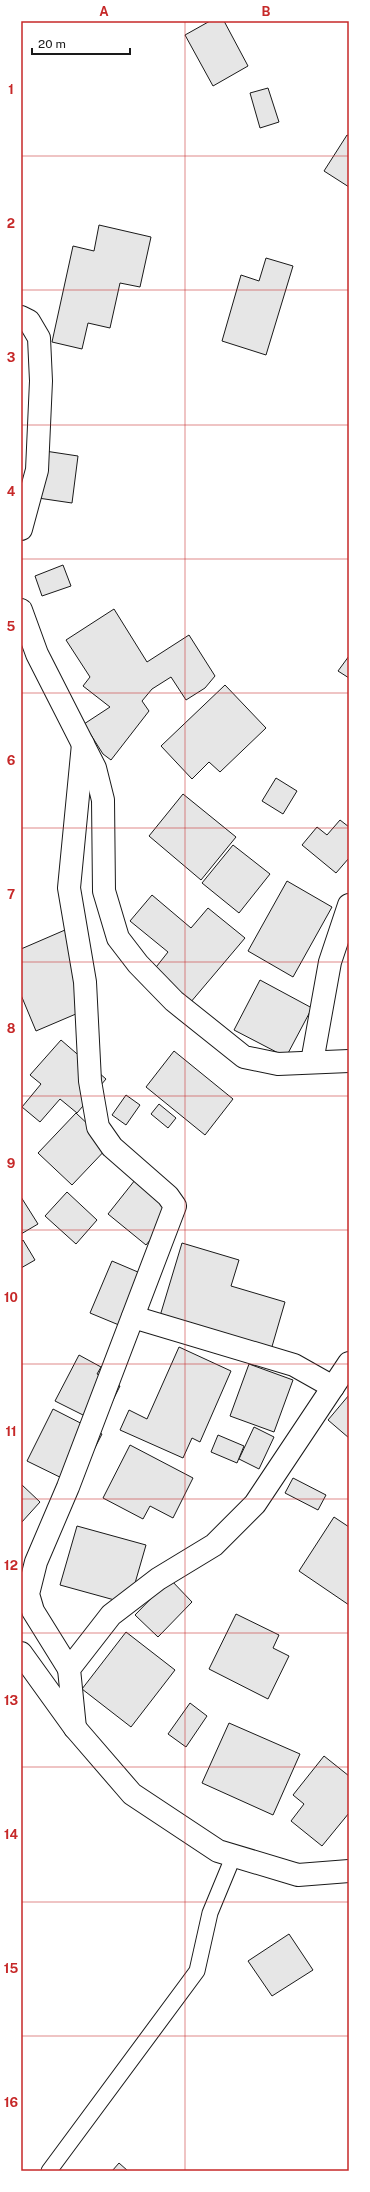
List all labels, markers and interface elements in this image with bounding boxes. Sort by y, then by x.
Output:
text: A [99,4,109,19]
text: B [262,4,271,19]
scale bar [32,30,130,56]
text: 20 m [38,37,66,51]
text: 1 [8,82,14,97]
text: 2 [7,216,15,231]
text: 3 [7,350,16,365]
text: 4 [7,484,16,499]
text: 5 [7,619,16,634]
text: 6 [7,753,16,768]
text: 7 [7,887,15,902]
text: 8 [7,1021,16,1036]
text: 9 [7,1156,15,1171]
text: 10 [4,1290,18,1305]
text: 11 [5,1424,17,1439]
text: 12 [4,1558,18,1573]
text: 13 [4,1693,18,1708]
text: 14 [4,1827,19,1842]
text: 15 [4,1961,18,1976]
text: 16 [4,2095,18,2110]

